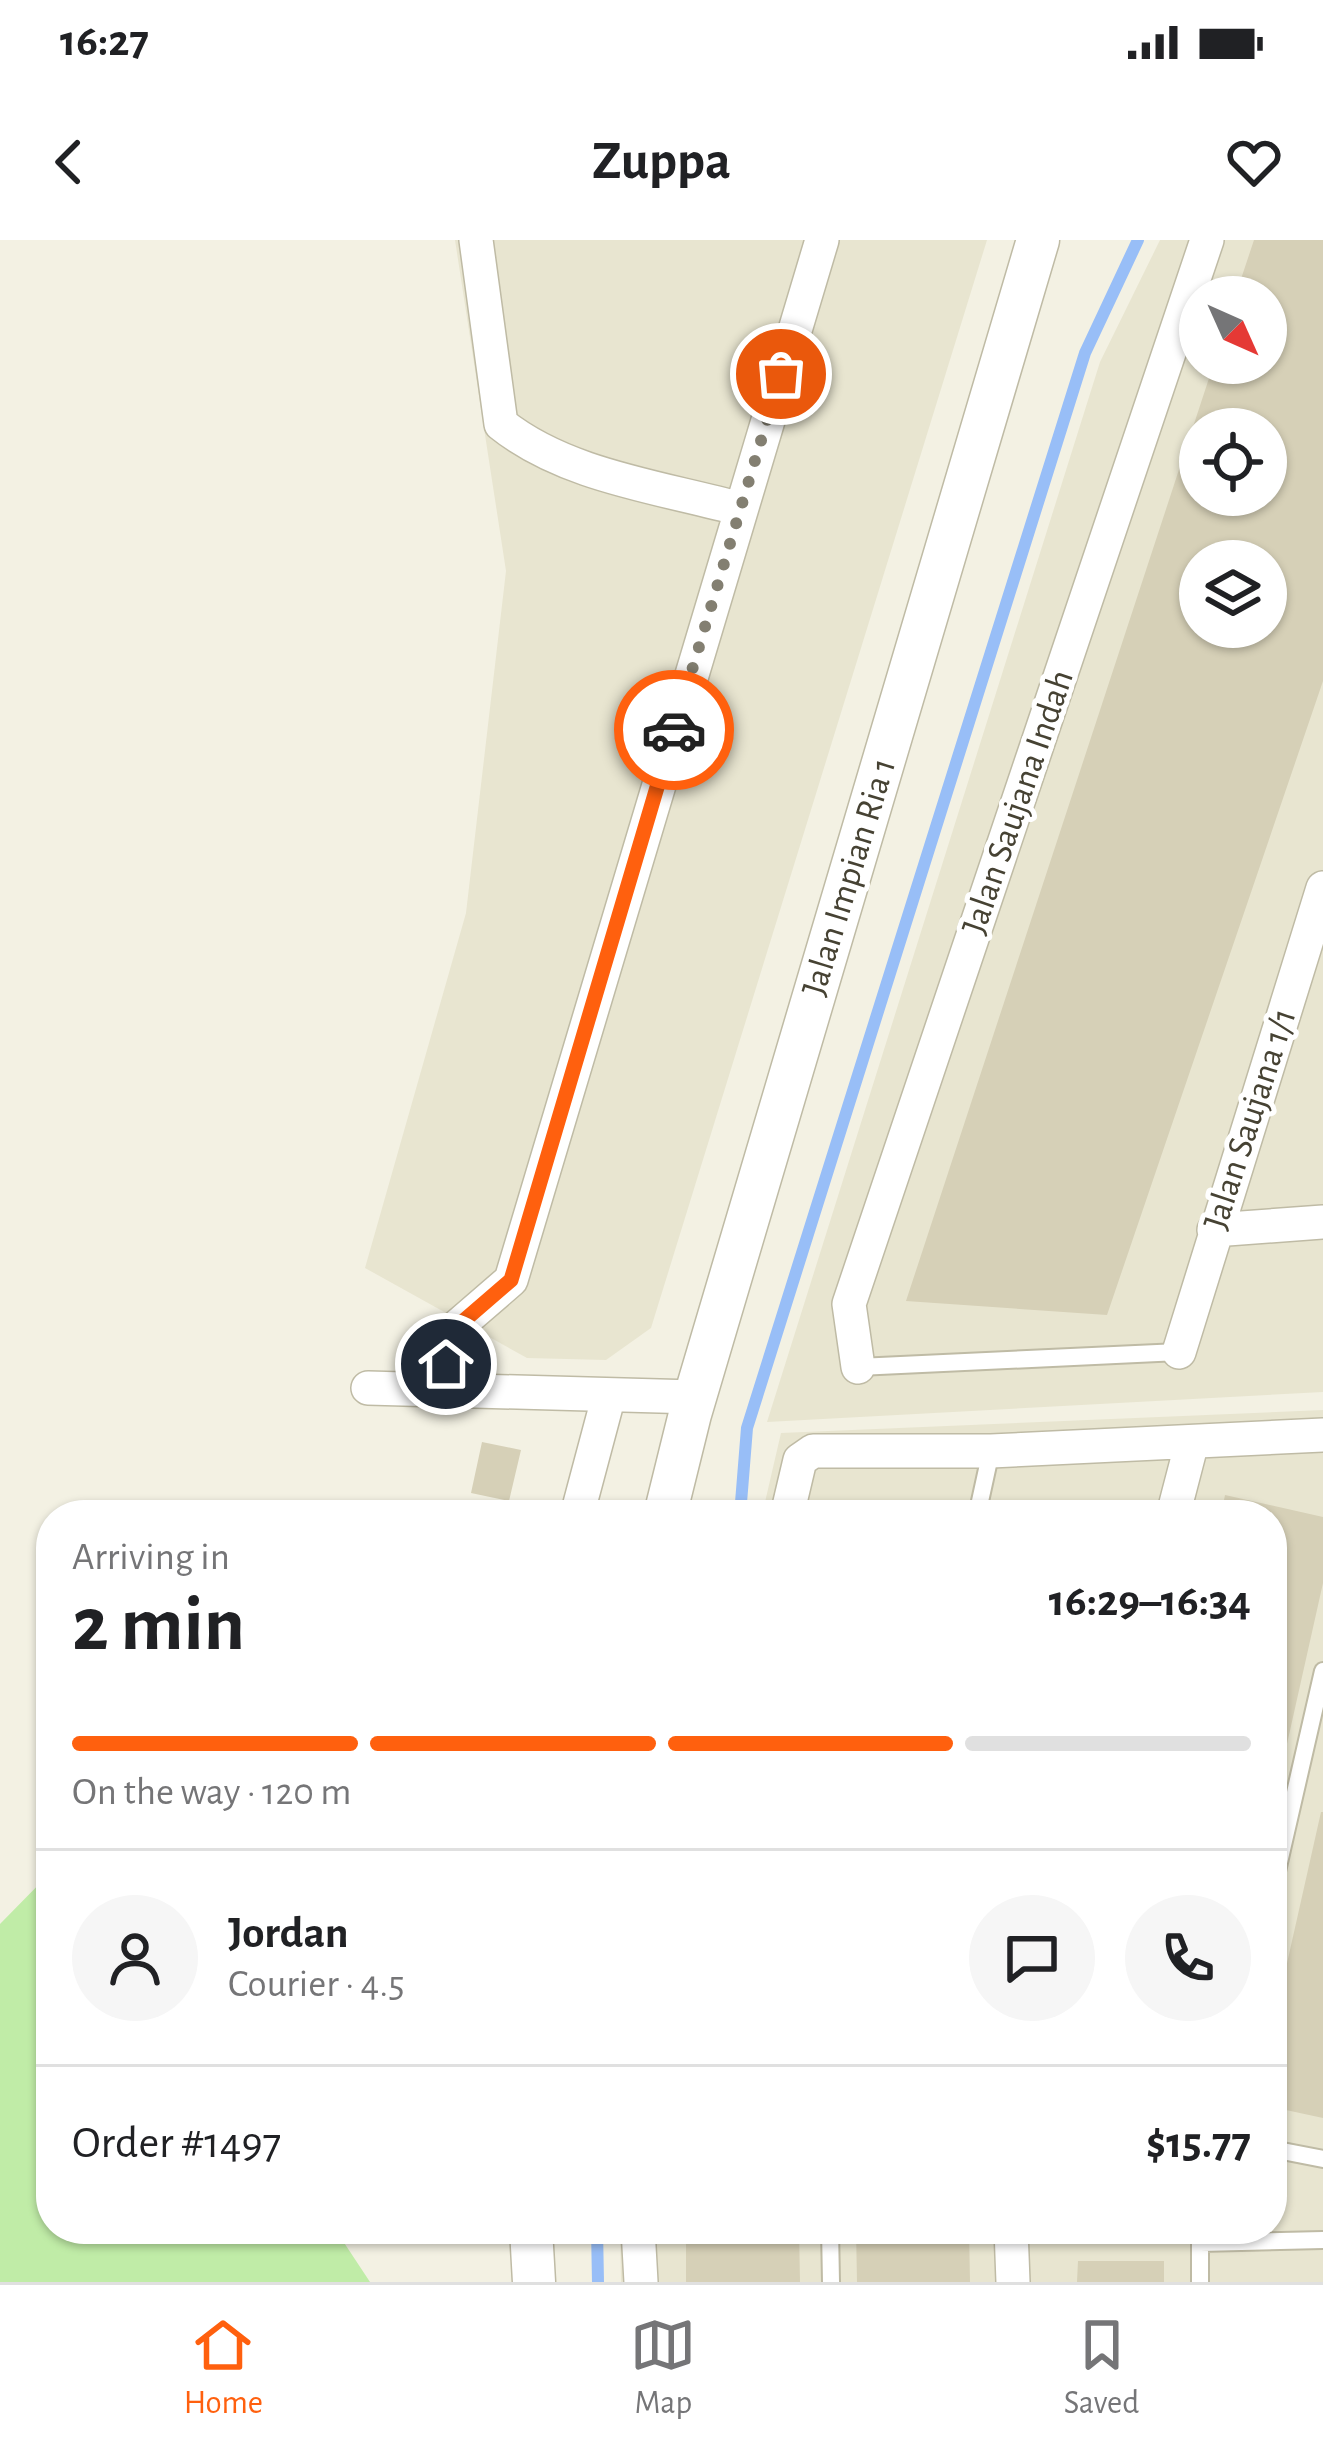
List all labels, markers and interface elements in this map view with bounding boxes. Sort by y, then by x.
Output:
text: 16:27 [60,19,149,64]
icon: back [36,129,102,195]
icon: heart [1221,129,1287,195]
text: Zuppa [592,135,731,189]
north arrow [1179,276,1287,384]
map controls [1179,276,1287,648]
pin [730,323,832,425]
icon: bag [748,341,814,407]
button: locate [1179,408,1287,516]
button: layers [1179,540,1287,648]
street label: Jalan Saujana Indah [956,665,1080,939]
courier [614,670,734,790]
icon: car [641,697,707,763]
street label: Jalan Impian Ria 1 [796,754,902,1000]
street label: Jalan Saujana 1/1 [1197,1004,1303,1234]
pin [395,1313,497,1415]
icon: home [413,1331,479,1397]
text: Arriving in [72,1538,230,1577]
text: 16:29–16:34 [1049,1579,1251,1624]
text: 2 min [72,1587,245,1665]
text: On the way · 120 m [72,1773,351,1812]
button: person [72,1895,198,2021]
button: chat [969,1895,1095,2021]
button: phone [1125,1895,1251,2021]
text: Jordan [228,1911,349,1956]
text: Courier · 4.5 [228,1965,405,2004]
text: Order #1497 [72,2121,281,2166]
text: $15.77 [1146,2121,1251,2166]
tab: Home [184,2312,263,2424]
tab: Map [630,2312,696,2424]
tab: Saved [1064,2312,1139,2424]

